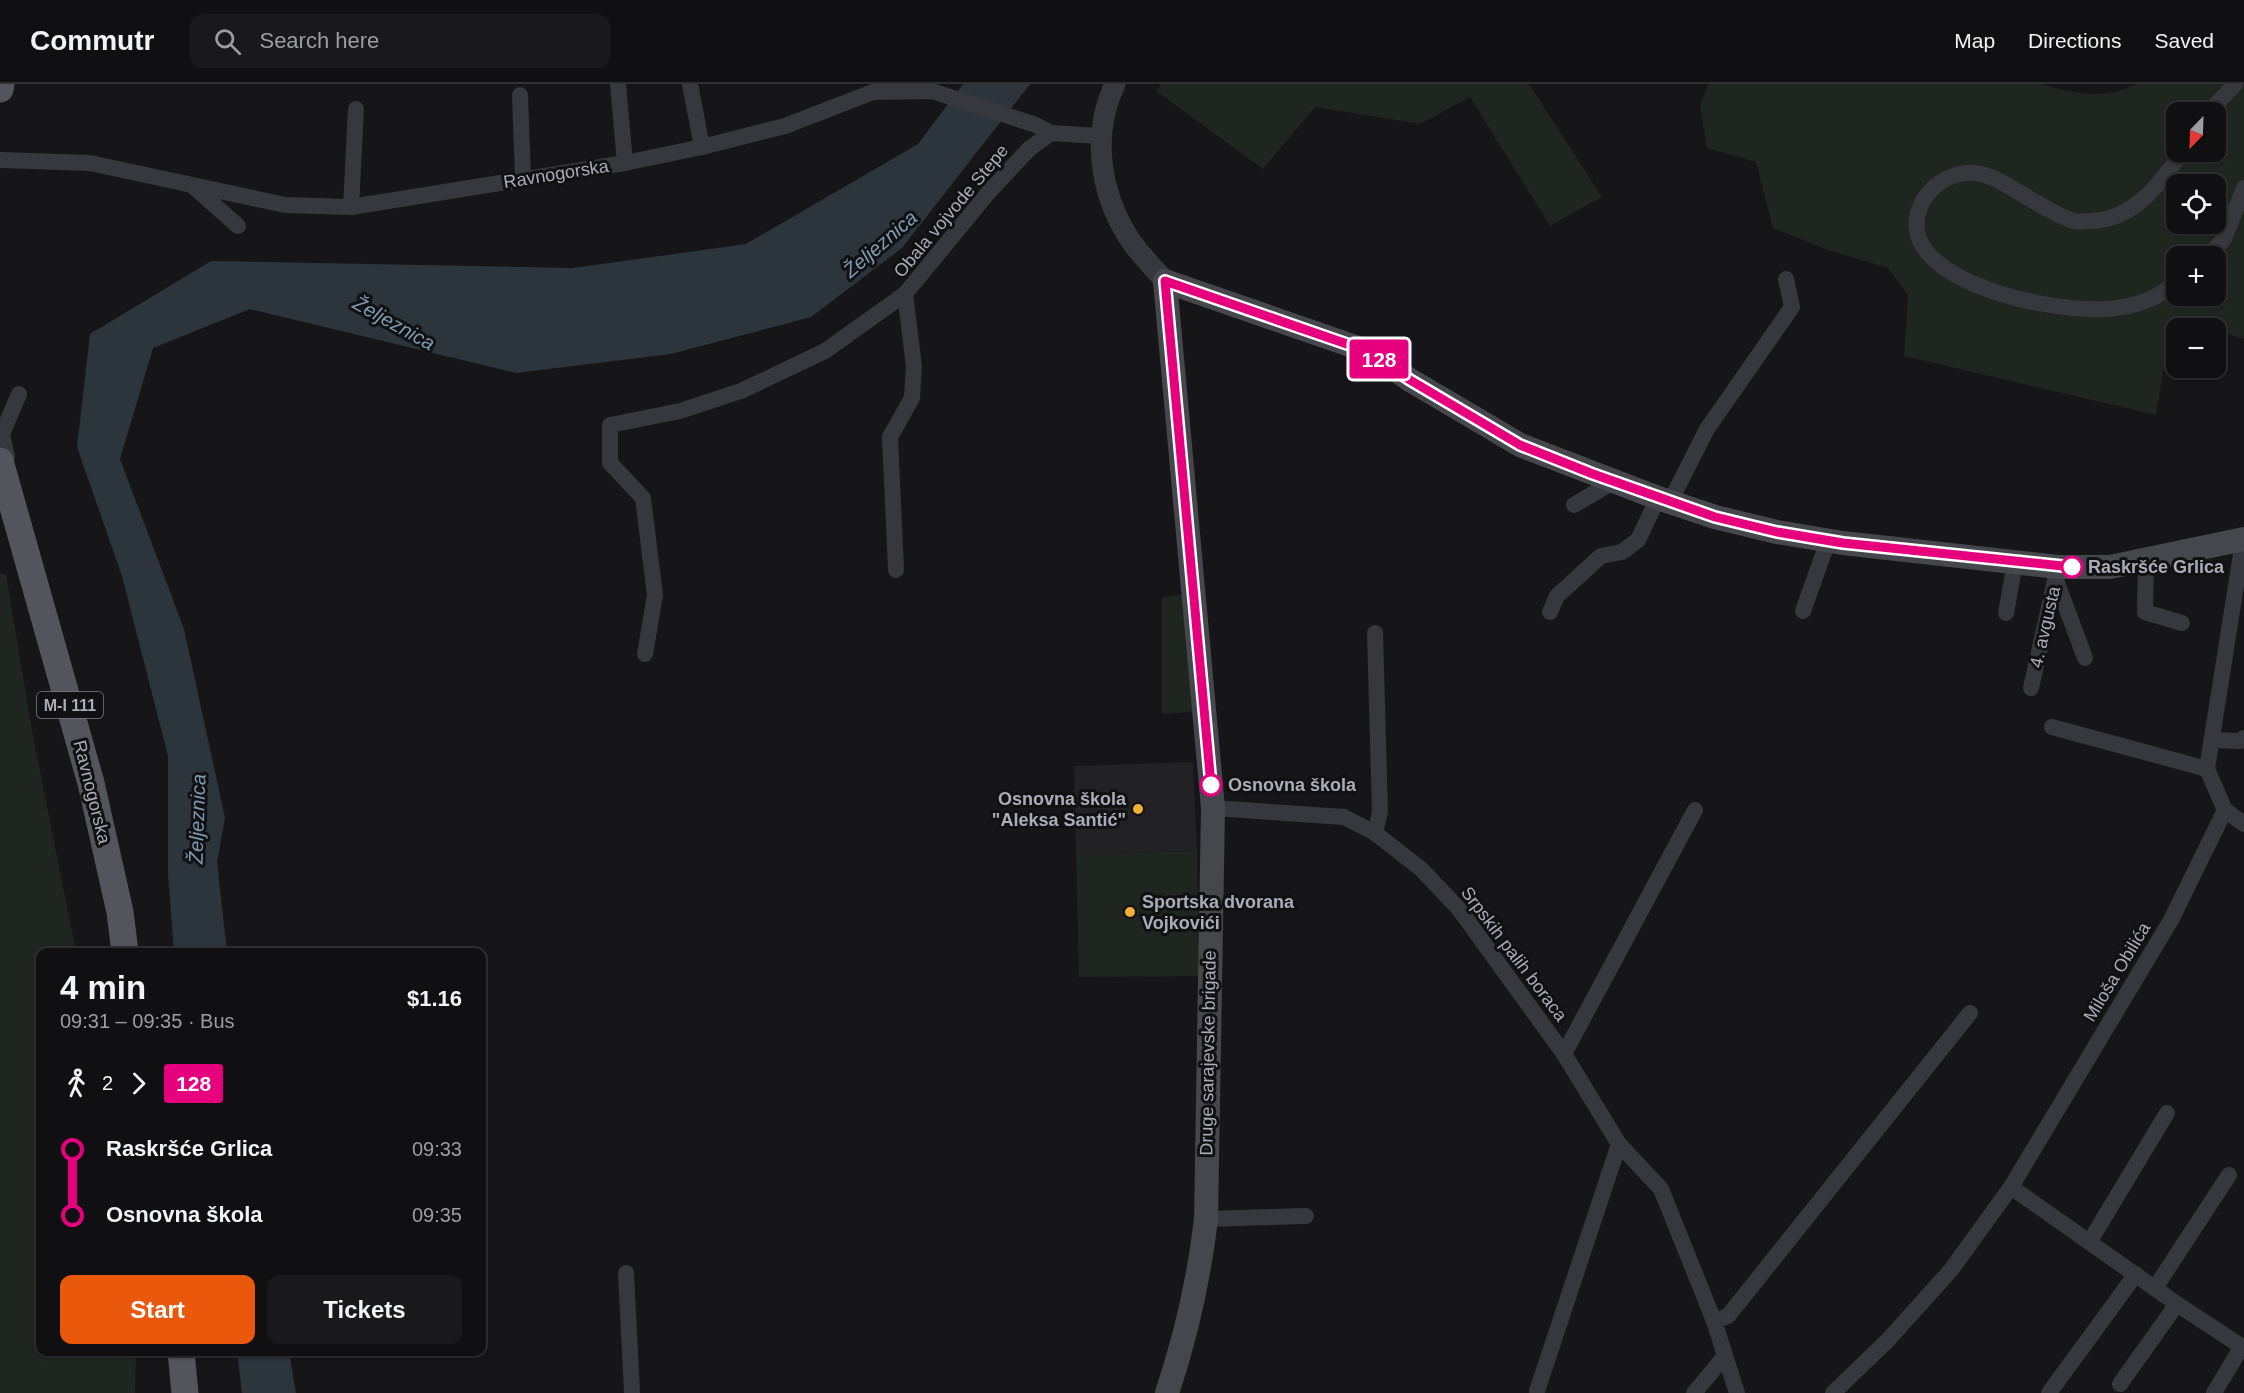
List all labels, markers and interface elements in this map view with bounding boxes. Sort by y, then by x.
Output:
search box [190,14,610,68]
text: Commutr [30,25,154,56]
icon: search [211,25,244,58]
text: Search here [259,28,379,53]
text: Map [1954,29,1995,52]
text: Directions [2028,29,2121,52]
text: Saved [2154,29,2214,52]
north arrow [2166,102,2226,162]
map controls [2166,102,2226,378]
street label: Obala vojvode Stepe [890,141,1012,281]
street label: Ravnogorska [502,156,611,192]
button: locate [2166,174,2226,234]
water label: Željeznica [838,206,921,282]
button: + [2166,246,2226,306]
water label: Željeznica [348,291,439,354]
button: − [2166,318,2226,378]
line badge: 128 [1344,340,1414,378]
text: 128 [1361,348,1397,371]
marker: Raskršće Grlica [2061,556,2083,578]
place label: Raskršće Grlica [2088,557,2225,577]
street label: 4. avgusta [2026,583,2064,670]
road number: M-I 111 [37,692,103,718]
street label: Ravnogorska [69,738,115,847]
water label: Željeznica [184,774,210,865]
marker: Osnovna škola [1200,774,1222,796]
place label: Osnovna škola [1228,775,1357,795]
place label: Osnovna škola "Aleksa Santić" [992,789,1127,830]
marker: Osnovna škola "Aleksa Santić" [1131,802,1145,816]
street label: Srpskih palih boraca [1457,883,1572,1026]
place label: Sportska dvorana Vojkovići [1142,892,1295,933]
marker: Sportska dvorana Vojkovići [1123,905,1137,919]
street label: Miloša Obilića [2080,918,2155,1025]
street label: Druge sarajevske brigade [1196,950,1220,1156]
text: 4 min [60,969,146,1006]
text: $1.16 [407,986,462,1011]
text: 09:31 – 09:35 · Bus [60,1010,235,1032]
icon: walk [60,1067,93,1100]
icon: forward [122,1067,155,1100]
text: 2 [102,1072,113,1094]
text: 128 [176,1072,211,1095]
text: Raskršće Grlica [106,1136,272,1161]
text: 09:33 [412,1138,462,1160]
text: Osnovna škola [106,1202,263,1227]
text: 09:35 [412,1204,462,1226]
button: Start [60,1275,255,1344]
button: Tickets [267,1275,462,1344]

